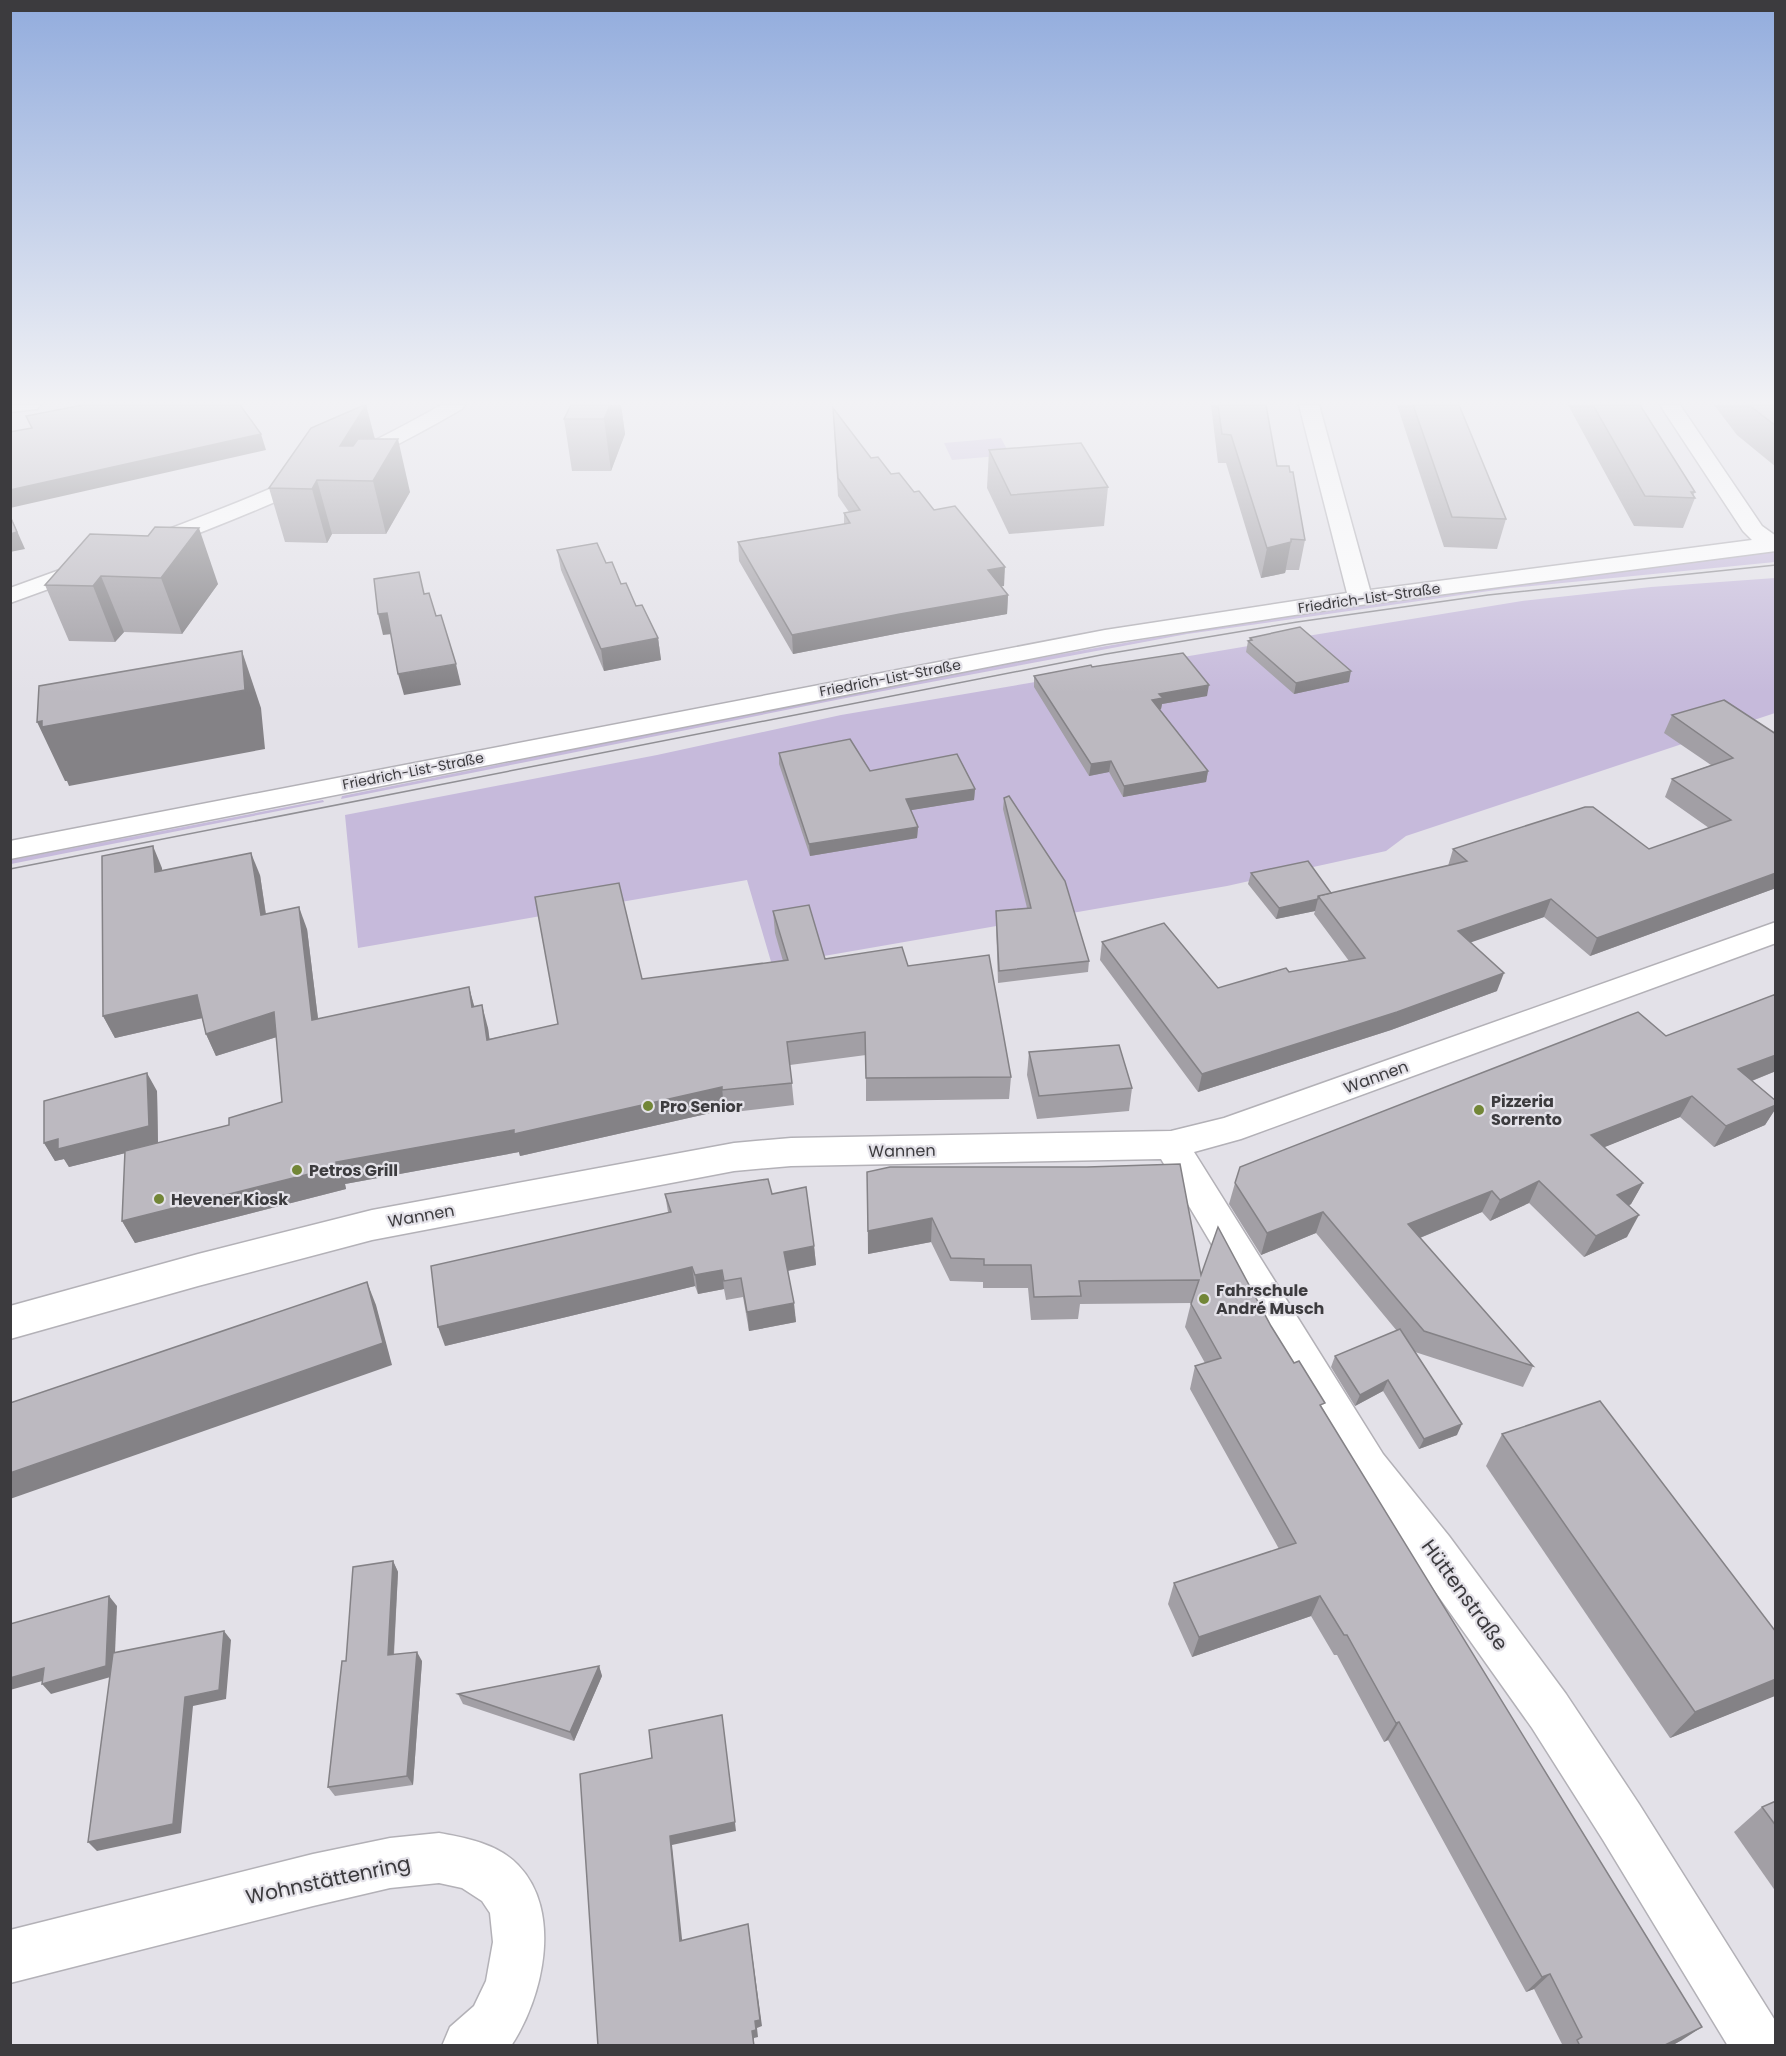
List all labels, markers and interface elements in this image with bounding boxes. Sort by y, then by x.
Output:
street label: Friedrich-List-Straße [1297,578,1442,618]
street label: Friedrich-List-Straße [818,654,963,702]
street label: Friedrich-List-Straße [341,747,486,795]
street label: Wannen [1341,1055,1411,1099]
place label: Pizzeria Sorrento [1491,1090,1562,1131]
place label: Pro Senior [660,1095,743,1118]
marker: Pro Senior [641,1099,655,1113]
marker: Pizzeria Sorrento [1472,1103,1486,1117]
street label: Wannen [868,1139,936,1163]
place label: Petros Grill [309,1159,398,1182]
marker: Petros Grill [290,1163,304,1177]
place label: Hevener Kiosk [171,1188,288,1211]
marker: Hevener Kiosk [152,1192,166,1206]
street label: Wannen [386,1199,456,1233]
place label: Fahrschule André Musch [1216,1279,1324,1320]
marker: Fahrschule André Musch [1197,1292,1211,1306]
street label: Hüttenstraße [1415,1534,1515,1656]
street label: Wohnstättenring [243,1849,413,1911]

